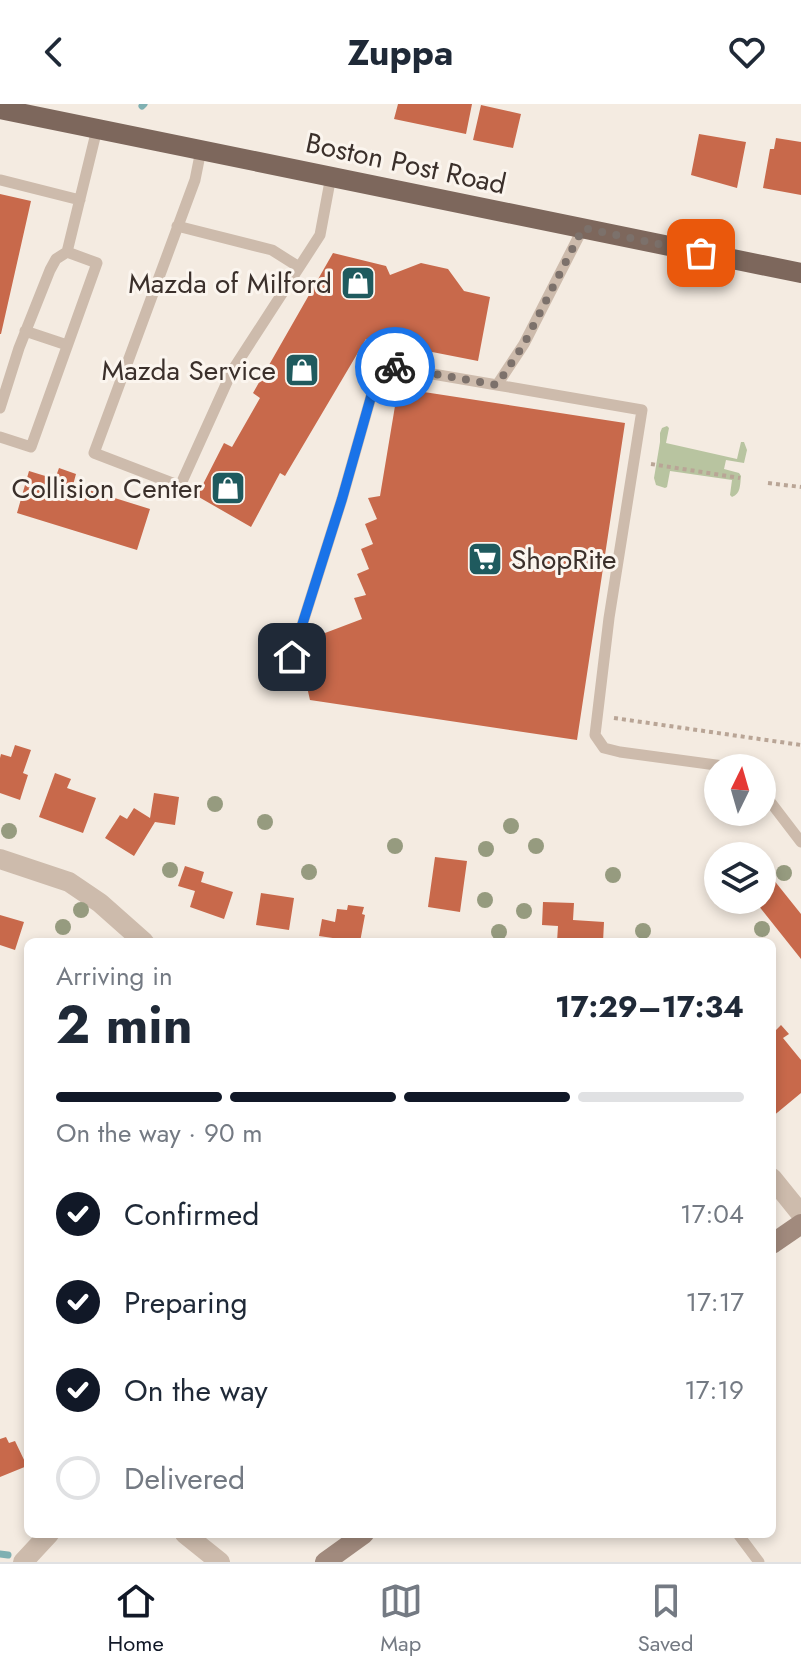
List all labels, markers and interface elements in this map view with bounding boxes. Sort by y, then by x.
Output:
text: Zuppa [348,26,453,78]
icon: back [32,30,76,74]
icon: heart [725,30,769,74]
street label: Boston Post Road [302,122,510,205]
pin [667,219,735,287]
icon: bag [679,231,723,275]
place label: Mazda of Milford [128,263,332,304]
shop icon: Mazda of Milford [339,264,377,302]
courier [355,327,435,407]
icon: bike [373,345,417,389]
place label: Mazda Service [102,350,276,391]
shop icon: Mazda Service [283,351,321,389]
place label: Collision Center [11,468,202,509]
shop icon: Collision Center [209,469,247,507]
place label: ShopRite [511,539,616,580]
supermarket icon: ShopRite [466,540,504,578]
pin [258,623,326,691]
icon: home [270,635,314,679]
north arrow [704,754,776,826]
map controls [704,754,776,914]
button: layers [704,842,776,914]
text: Arriving in [56,957,173,995]
text: 17:29–17:34 [555,985,744,1028]
text: 2 min [56,987,193,1063]
text: On the way · 90 m [56,1114,263,1152]
icon: check [56,1192,100,1236]
text: Confirmed [124,1193,259,1236]
text: 17:04 [680,1195,744,1233]
icon: check [56,1280,100,1324]
text: Preparing [124,1281,248,1324]
text: 17:17 [685,1283,744,1321]
icon: check [56,1368,100,1412]
text: On the way [124,1369,268,1412]
text: 17:19 [684,1371,744,1409]
text: Delivered [124,1457,245,1500]
tab: Home [108,1579,164,1659]
tab: Map [379,1579,423,1659]
tab: Saved [638,1579,693,1659]

